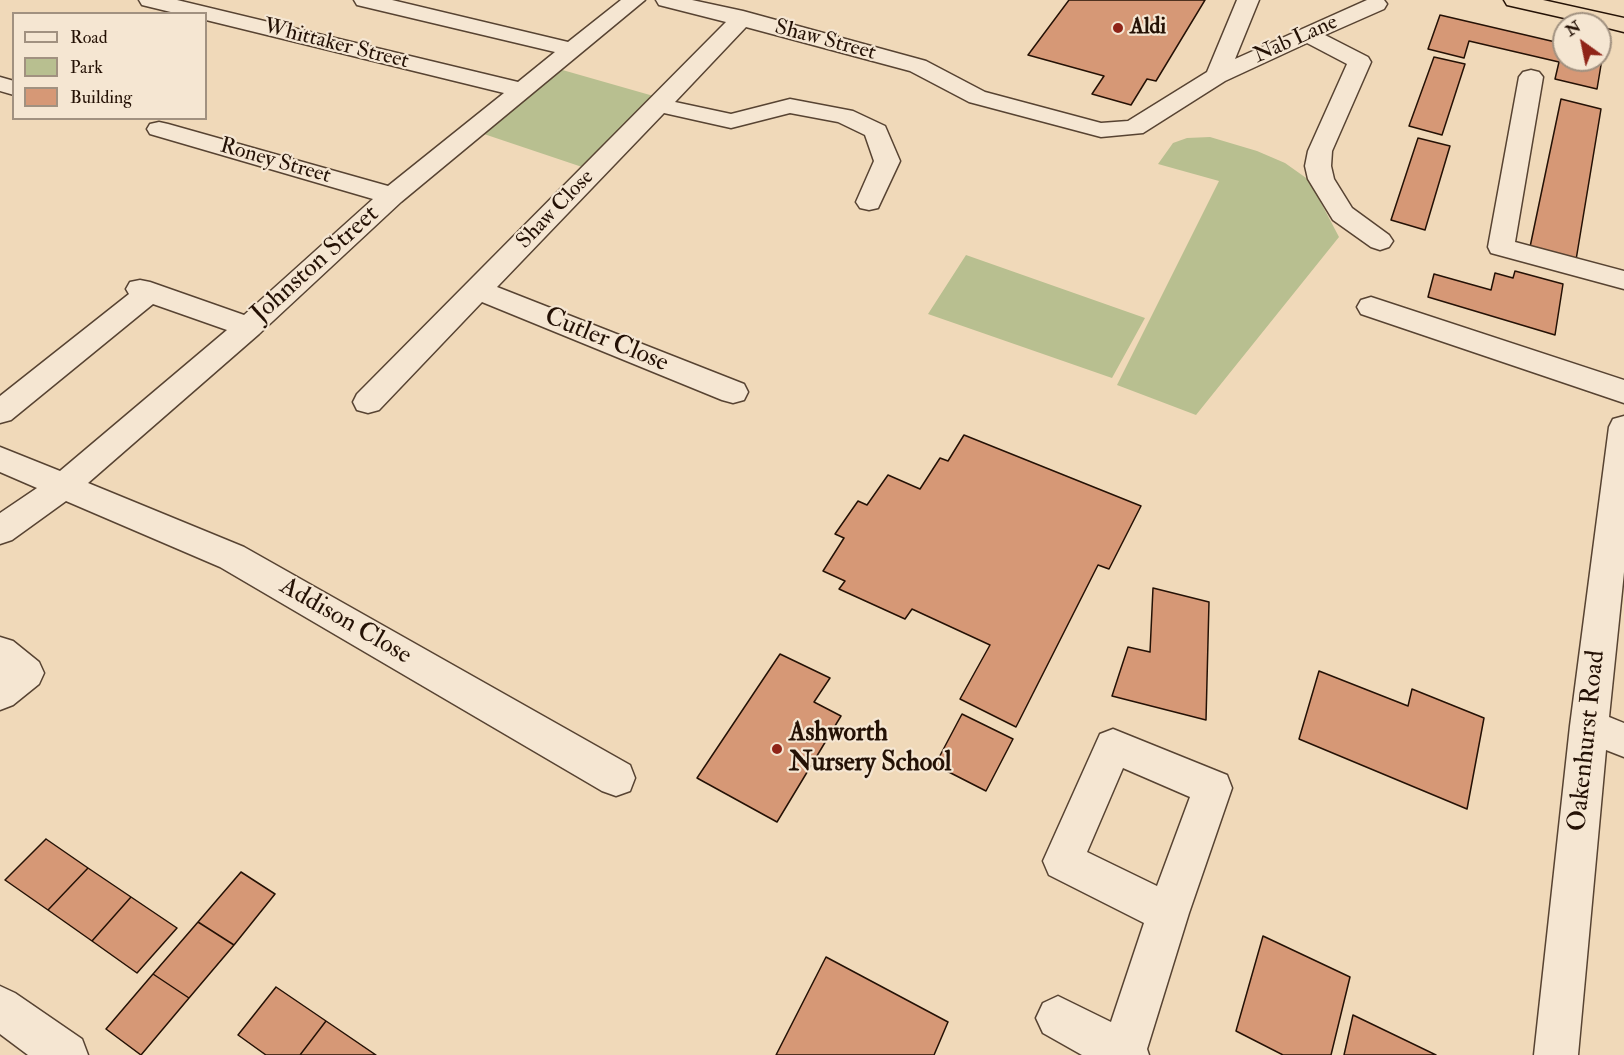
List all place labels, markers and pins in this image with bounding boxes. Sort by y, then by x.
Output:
place label: Aldi [1130,15,1166,41]
marker: Aldi [1111,21,1125,35]
place label: Ashworth Nursery School [789,718,951,780]
marker: Ashworth Nursery School [770,742,784,756]

